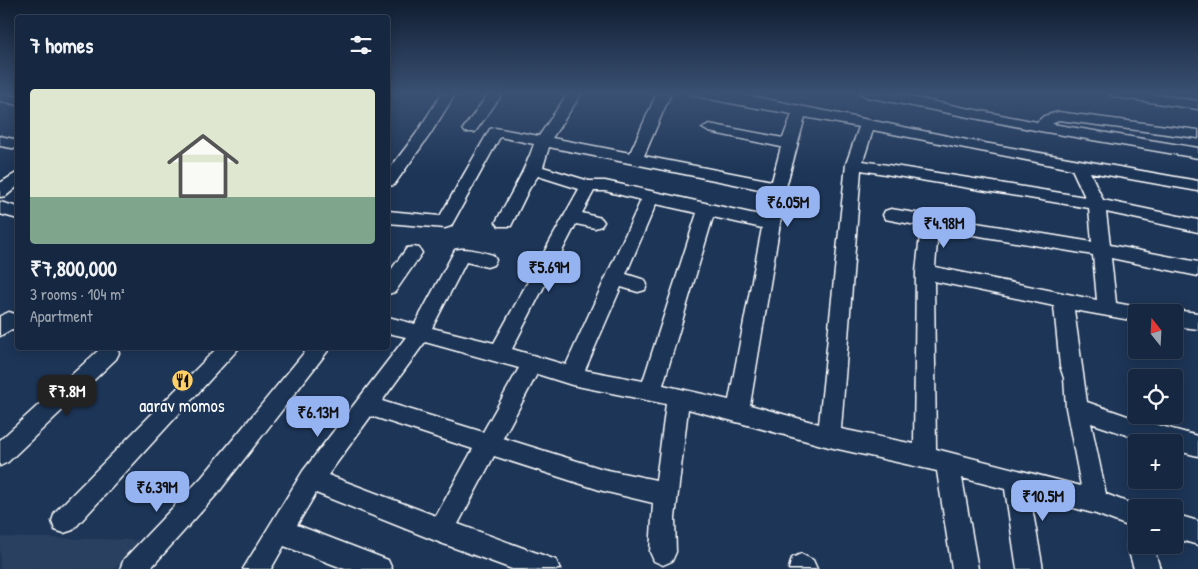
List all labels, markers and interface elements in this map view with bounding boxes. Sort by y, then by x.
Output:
text: 7 homes [30,31,93,60]
icon: filters [347,31,375,59]
icon: home [158,121,248,211]
pin: ₹6.05M [747,186,829,228]
text: ₹6.05M [767,191,809,213]
pin: ₹4.98M [903,206,985,249]
text: ₹4.98M [924,212,964,234]
pin: ₹5.69M [508,250,590,293]
text: ₹7,800,000 [30,254,117,283]
text: ₹5.69M [528,256,570,278]
text: 3 rooms · 104 m² [30,283,125,305]
north arrow [1128,304,1182,359]
map controls [1128,304,1183,554]
text: Apartment [30,305,93,327]
restaurant icon: aarav momos [170,369,194,393]
button: locate [1128,369,1183,424]
pin: ₹7.8M [32,374,102,417]
text: ₹7.8M [49,380,85,402]
place label: aarav momos [139,393,225,418]
pin: ₹6.13M [277,396,359,438]
text: ₹6.13M [297,401,339,423]
button: + [1128,434,1183,489]
pin: ₹6.39M [116,470,198,513]
text: ₹6.39M [136,476,178,498]
pin: ₹10.5M [1002,480,1084,522]
text: ₹10.5M [1022,485,1064,507]
button: − [1128,499,1183,554]

